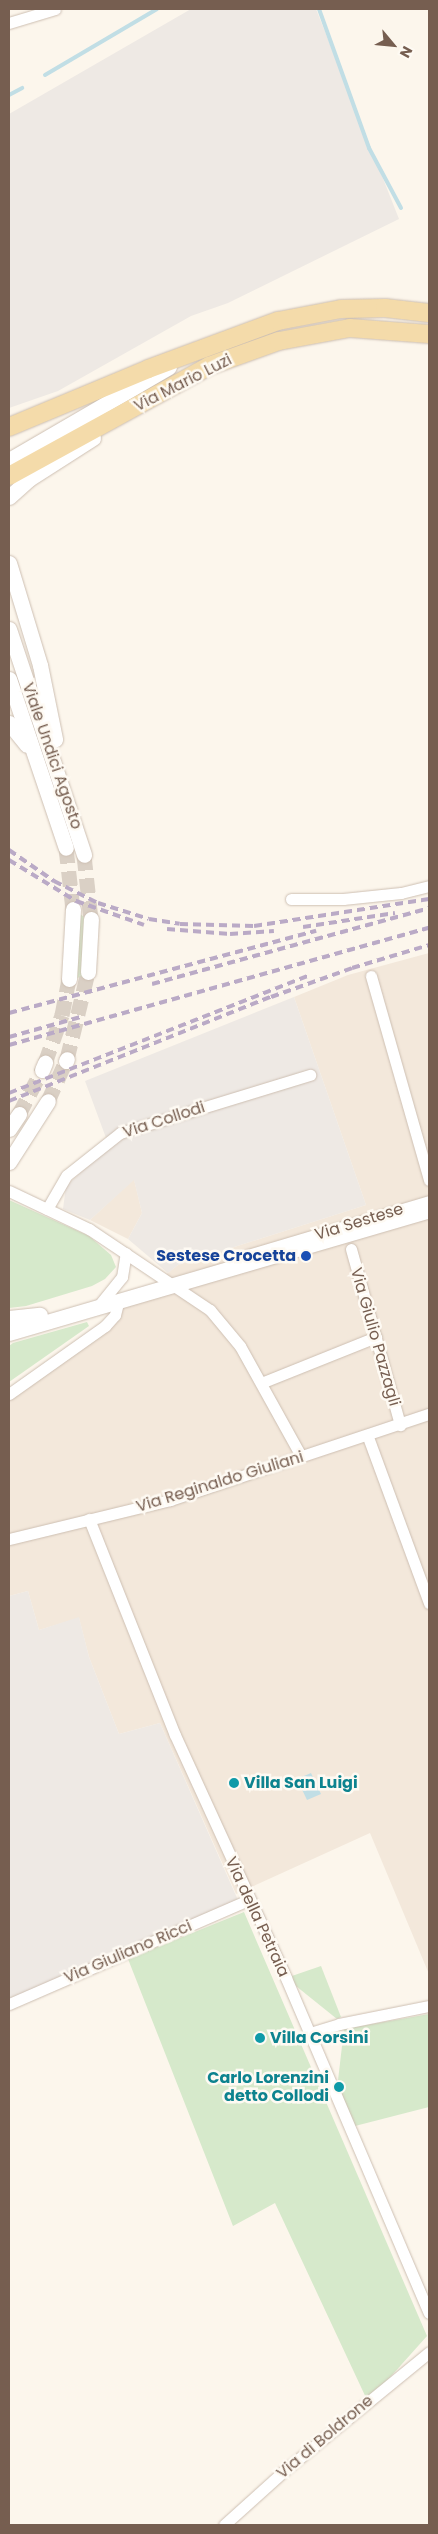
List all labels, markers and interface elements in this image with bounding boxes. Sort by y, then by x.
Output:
north arrow [368,20,418,70]
text: N [395,43,418,61]
street label: Via Mario Luzi [131,350,235,416]
street label: Viale Undici Agosto [18,680,86,832]
street label: Via Collodi [120,1098,208,1142]
street label: Via Sestese [312,1199,406,1245]
place label: Sestese Crocetta [156,1246,296,1266]
marker: Sestese Crocetta [300,1250,312,1262]
street label: Via Giulio Pazzagli [346,1266,404,1408]
street label: Via Reginaldo Giuliani [134,1447,306,1517]
place label: Villa San Luigi [244,1773,358,1793]
marker: Villa San Luigi [228,1777,240,1789]
street label: Via della Petraia [221,1854,293,1980]
street label: Via Giuliano Ricci [61,1916,195,1988]
place label: Villa Corsini [270,2028,368,2048]
marker: Villa Corsini [254,2032,266,2044]
place label: Carlo Lorenzini detto Collodi [207,2068,329,2106]
marker: Carlo Lorenzini detto Collodi [333,2081,345,2093]
street label: Via di Boldrone [273,2391,377,2483]

